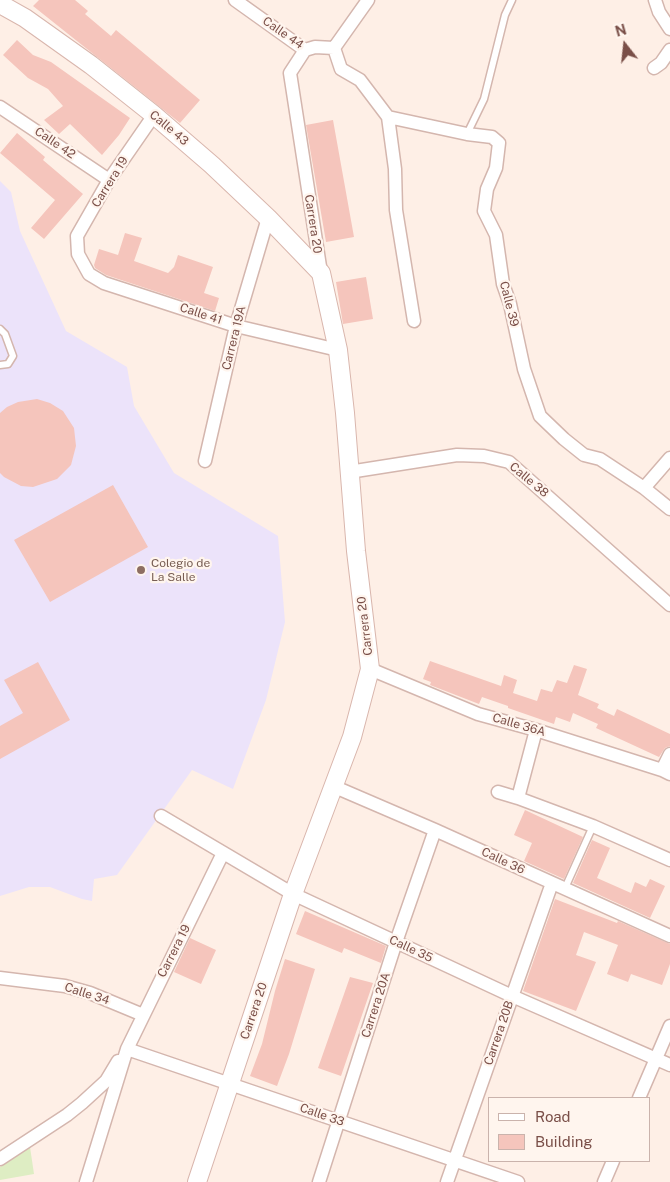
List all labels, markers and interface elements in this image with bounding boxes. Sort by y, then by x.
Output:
street label: Calle 44 [260,14,306,52]
north arrow [600,20,650,70]
text: N [613,21,628,40]
street label: Calle 43 [147,108,191,148]
street label: Calle 42 [32,124,78,162]
street label: Carrera 19 [89,154,131,210]
street label: Carrera 20 [301,194,325,254]
street label: Calle 39 [496,280,522,328]
street label: Calle 41 [178,300,224,328]
street label: Carrera 19A [219,304,249,372]
street label: Calle 38 [507,460,551,500]
place label: Colegio de La Salle [151,556,210,584]
marker: Colegio de La Salle [135,564,147,576]
street label: Carrera 20 [354,596,376,656]
street label: Calle 36A [491,711,547,739]
street label: Calle 36 [479,845,527,877]
street label: Carrera 19 [155,922,193,980]
street label: Calle 35 [387,933,435,965]
street label: Carrera 20A [359,970,393,1040]
street label: Calle 34 [63,980,111,1008]
street label: Carrera 20 [238,981,270,1041]
street label: Carrera 20B [481,999,517,1067]
legend [488,1097,650,1162]
street label: Calle 33 [298,1101,346,1129]
text: Road [535,1108,571,1125]
text: Building [535,1133,593,1150]

